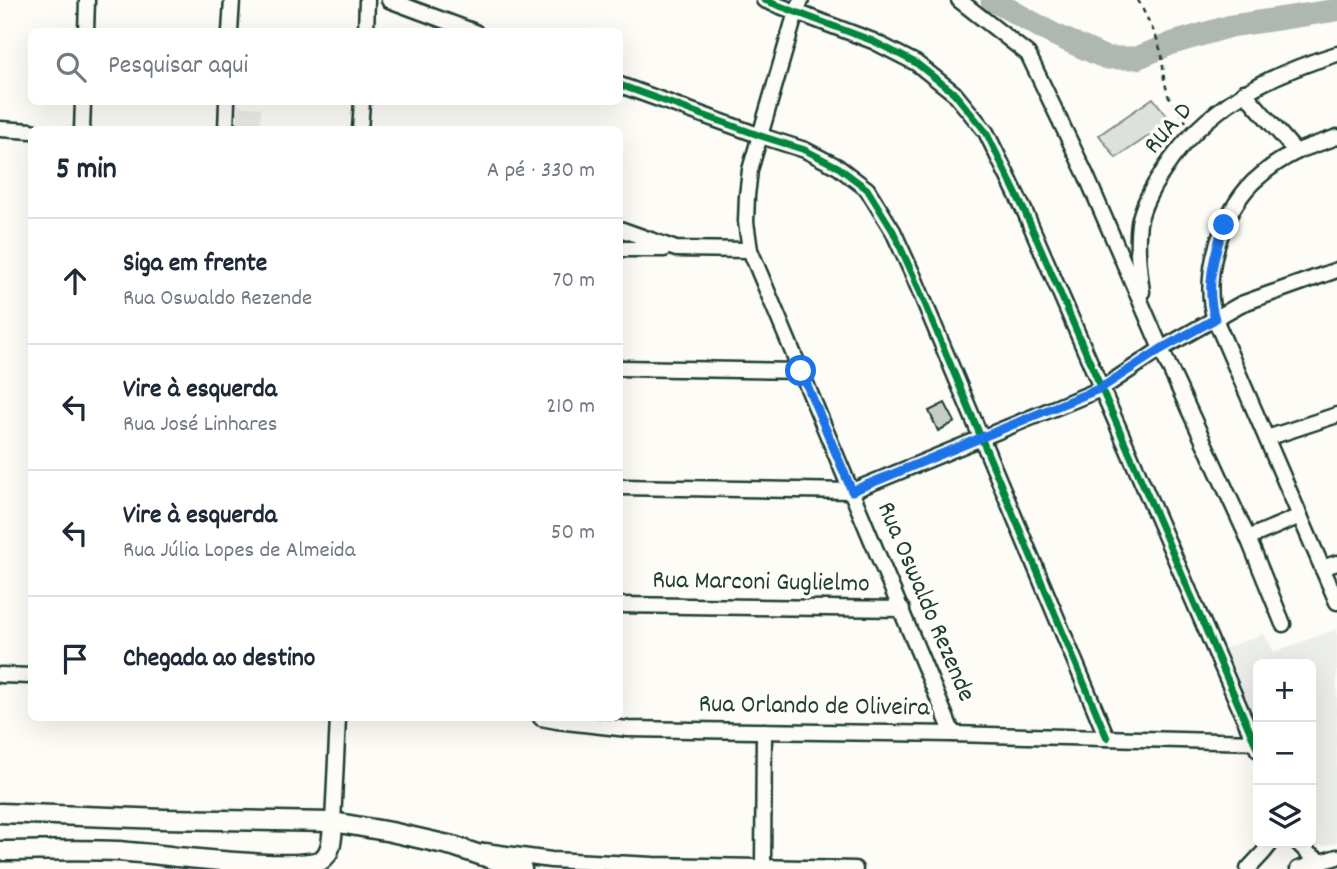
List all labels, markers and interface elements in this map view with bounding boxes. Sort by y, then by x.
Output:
search box [28,28,623,105]
icon: search [52,48,90,86]
text: Pesquisar aqui [108,48,248,85]
street label: RUA D [1136,95,1202,163]
text: 5 min [56,150,117,193]
text: A pé · 330 m [487,155,595,188]
route end [1208,209,1239,240]
text: Siga em frente [123,246,267,283]
icon: ahead [56,262,94,300]
text: 70 m [553,265,595,298]
text: Rua Oswaldo Rezende [123,283,312,316]
route start [785,355,816,386]
text: Vire à esquerda [123,372,277,409]
icon: left [56,388,94,426]
text: 210 m [546,391,595,424]
text: Rua José Linhares [123,409,278,442]
street label: Rua Oswaldo Rezende [866,496,984,708]
text: Vire à esquerda [123,498,277,535]
icon: left [56,514,94,552]
text: 50 m [551,517,595,550]
text: Rua Júlia Lopes de Almeida [123,535,355,568]
street label: Rua Marconi Guglielmo [652,563,870,603]
icon: arrive [56,640,94,678]
text: Chegada ao destino [123,641,315,678]
map controls [1253,659,1316,848]
button: + [1253,659,1316,722]
street label: Rua Orlando de Oliveira [698,686,931,728]
button: − [1253,722,1316,785]
button: layers [1253,785,1316,848]

